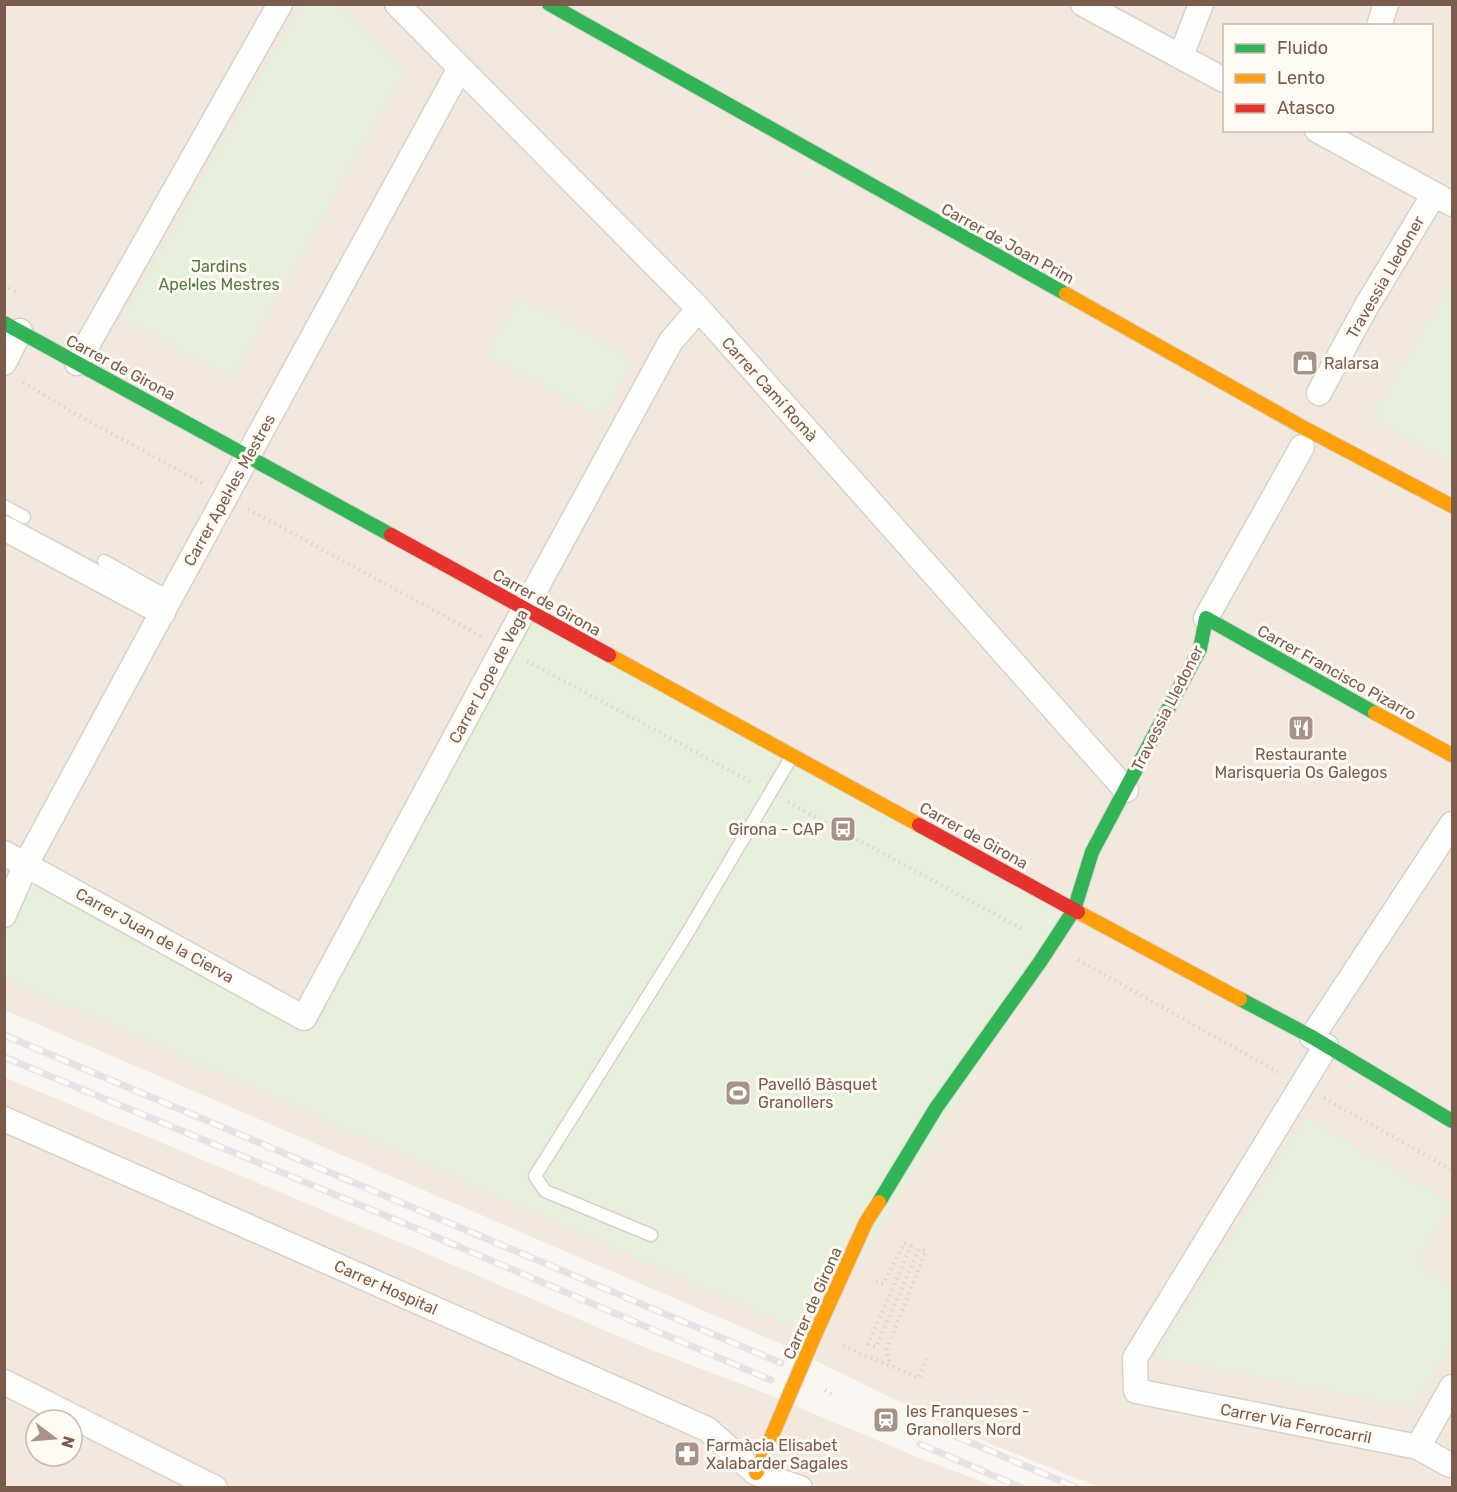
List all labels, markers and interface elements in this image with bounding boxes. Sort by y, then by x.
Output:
legend [1223,24,1433,132]
text: Fluido [1277,37,1328,59]
text: Lento [1277,67,1325,89]
text: Atasco [1277,97,1335,119]
street label: Carrer de Joan Prim [938,199,1077,288]
street label: Travessia Lledoner [1343,213,1428,342]
park label: Jardins Apel·les Mestres [158,257,280,294]
street label: Carrer de Girona [63,331,179,404]
street label: Carrer Camí Romà [718,333,822,446]
shop icon: Ralarsa [1290,348,1320,378]
place label: Ralarsa [1324,354,1379,373]
street label: Carrer Apel·les Mestres [180,411,279,570]
street label: Carrer de Girona [489,565,604,640]
street label: Carrer Lope de Vega [445,606,532,747]
street label: Carrer Francisco Pizarro [1254,621,1420,724]
street label: Travessia Lledoner [1128,642,1207,774]
restaurant icon: Restaurante Marisqueria Os Galegos [1286,713,1316,743]
place label: Restaurante Marisqueria Os Galegos [1215,745,1387,782]
street label: Carrer de Girona [916,798,1031,873]
bus stop icon: Girona - CAP [828,814,858,844]
place label: Girona - CAP [728,820,824,839]
street label: Carrer Juan de la Cierva [72,884,237,987]
place label: Pavelló Bàsquet Granollers [758,1075,877,1112]
sports icon: Pavelló Bàsquet Granollers [723,1078,753,1108]
street label: Carrer de Girona [779,1244,846,1362]
street label: Carrer Hospital [331,1256,440,1319]
street label: Carrer Via Ferrocarril [1219,1400,1373,1447]
place label: les Franqueses - Granollers Nord [906,1402,1030,1439]
station icon: les Franqueses - Granollers Nord [871,1405,901,1435]
north arrow [24,1408,84,1468]
text: N [57,1434,79,1450]
place label: Farmàcia Elisabet Xalabarder Sagales [706,1436,848,1473]
pharmacy icon: Farmàcia Elisabet Xalabarder Sagales [672,1439,702,1469]

